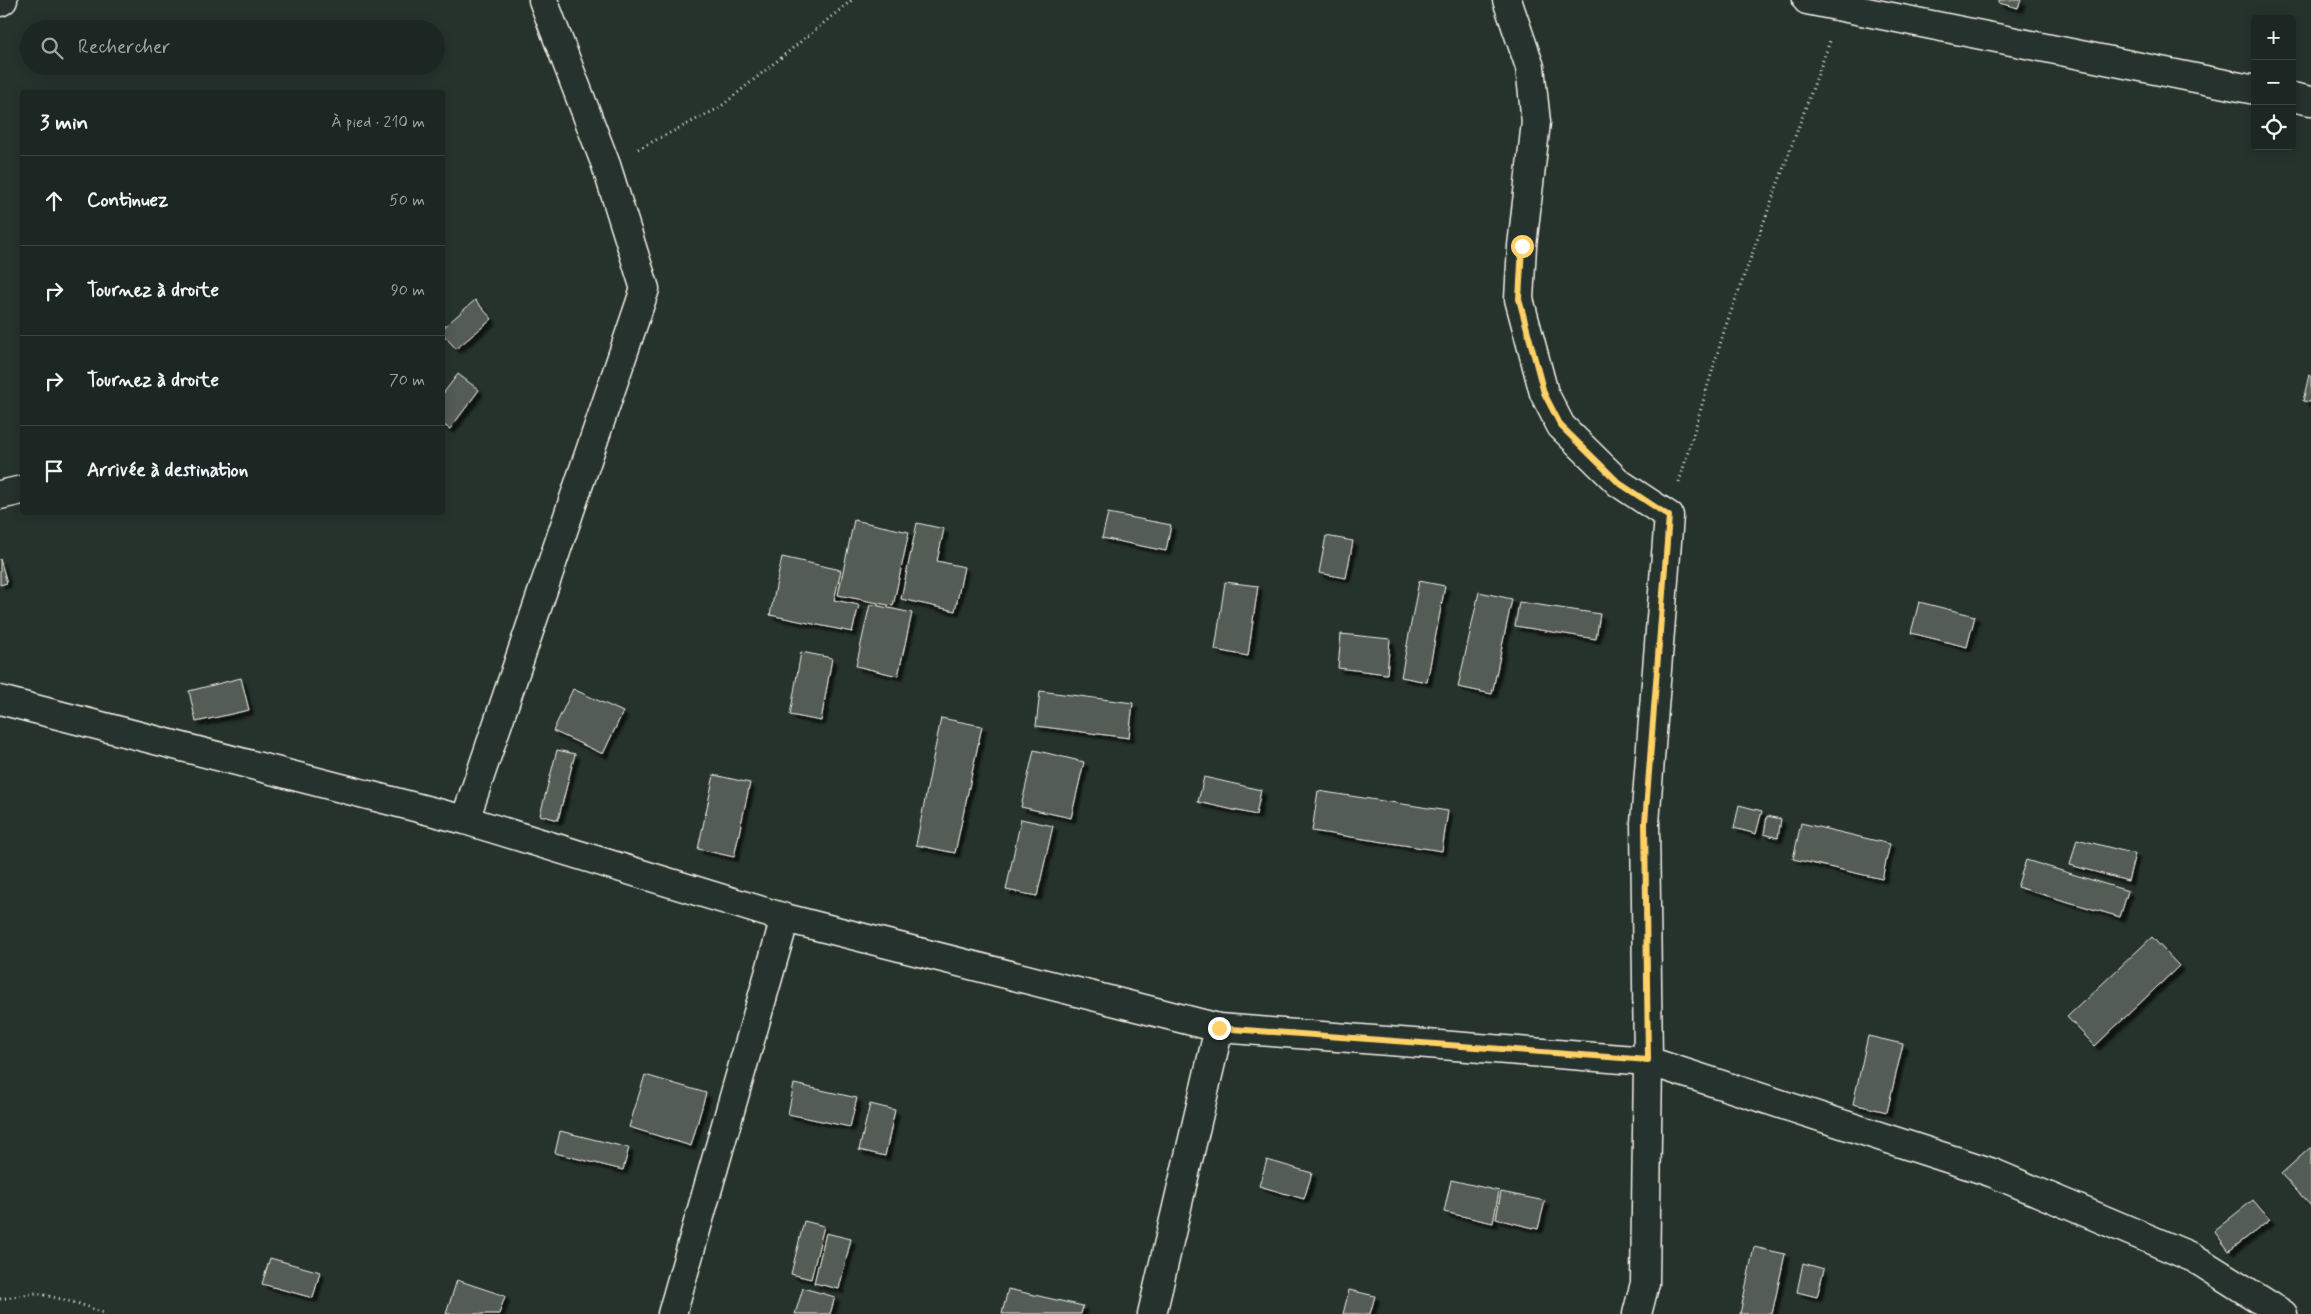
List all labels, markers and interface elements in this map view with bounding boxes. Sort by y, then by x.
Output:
map controls [2251,15,2296,150]
button: + [2251,15,2296,60]
search box [20,20,445,75]
icon: search [38,34,66,62]
text: Rechercher [78,35,170,60]
button: − [2251,60,2296,105]
button: locate [2251,105,2296,150]
text: 3 min [40,109,88,137]
text: À pied · 210 m [331,112,425,133]
icon: ahead [40,187,68,215]
text: Continuez [87,188,168,213]
text: 50 m [389,190,425,211]
route start [1511,235,1534,258]
icon: right [40,277,68,305]
text: Tournez à droite [87,278,219,303]
text: 90 m [391,280,425,301]
icon: right [40,367,68,395]
text: Tournez à droite [87,368,219,393]
text: 70 m [389,370,425,391]
icon: arrive [40,457,68,485]
text: Arrivée à destination [87,458,248,483]
route end [1208,1017,1231,1040]

